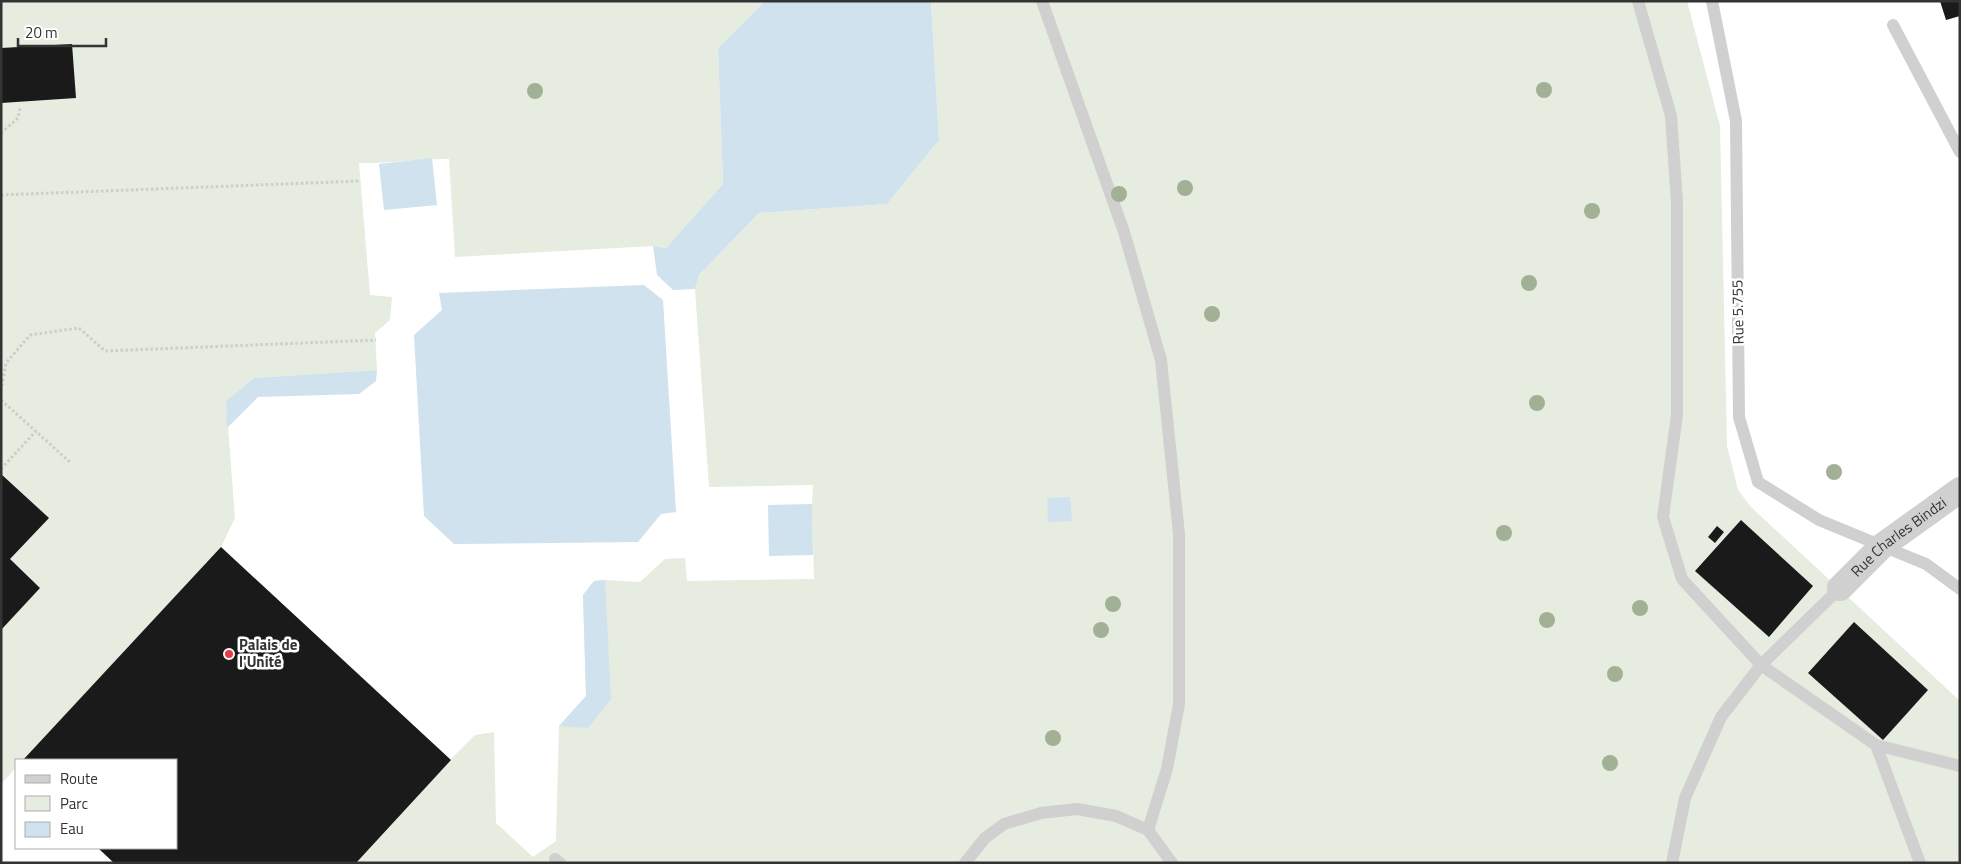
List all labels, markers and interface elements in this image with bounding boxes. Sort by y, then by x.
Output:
scale bar [18,15,105,47]
text: 20 m [25,21,58,44]
street label: Rue 5.755 [1725,279,1750,345]
street label: Rue Charles Bindzi [1845,491,1951,582]
place label: Palais de l'Unité [239,633,298,673]
marker: Palais de l'Unité [223,648,235,660]
legend [15,759,178,849]
text: Route [60,767,98,790]
text: Parc [60,792,88,815]
text: Eau [60,817,84,840]

